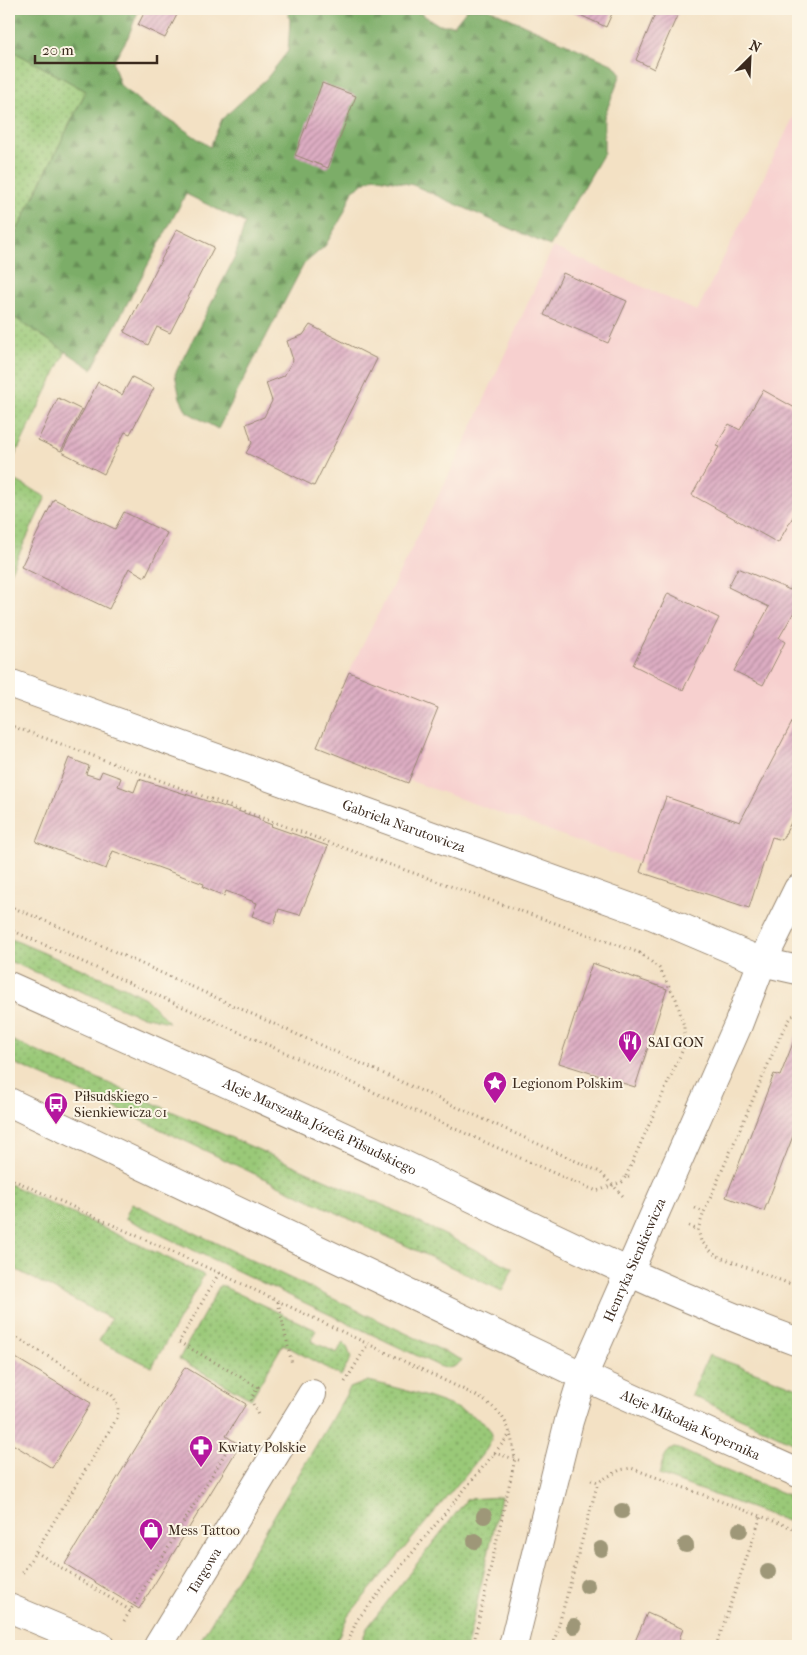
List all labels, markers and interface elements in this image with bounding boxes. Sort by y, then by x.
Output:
scale bar [35,32,158,64]
north arrow [724,32,774,82]
text: N [747,37,764,57]
text: 20 m [42,41,74,59]
street label: Gabriela Narutowicza [340,796,468,856]
restaurant icon: SAI GON [617,1029,643,1063]
place label: SAI GON [648,1034,705,1051]
place icon: Legionom Polskim [482,1070,508,1104]
street label: Aleje Marszałka Józefa Piłsudskiego [219,1074,419,1178]
place label: Legionom Polskim [512,1075,623,1092]
place label: Piłsudskiego - Sienkiewicza 01 [74,1088,167,1121]
bus stop icon: Piłsudskiego - Sienkiewicza 01 [43,1091,69,1125]
street label: Henryka Sienkiewicza [600,1195,669,1324]
street label: Aleje Mikołaja Kopernika [617,1385,763,1464]
pharmacy icon: Kwiaty Polskie [188,1434,214,1468]
place label: Kwiaty Polskie [218,1439,306,1456]
shop icon: Mess Tattoo [138,1517,164,1551]
place label: Mess Tattoo [168,1522,240,1539]
street label: Targowa [183,1544,225,1597]

